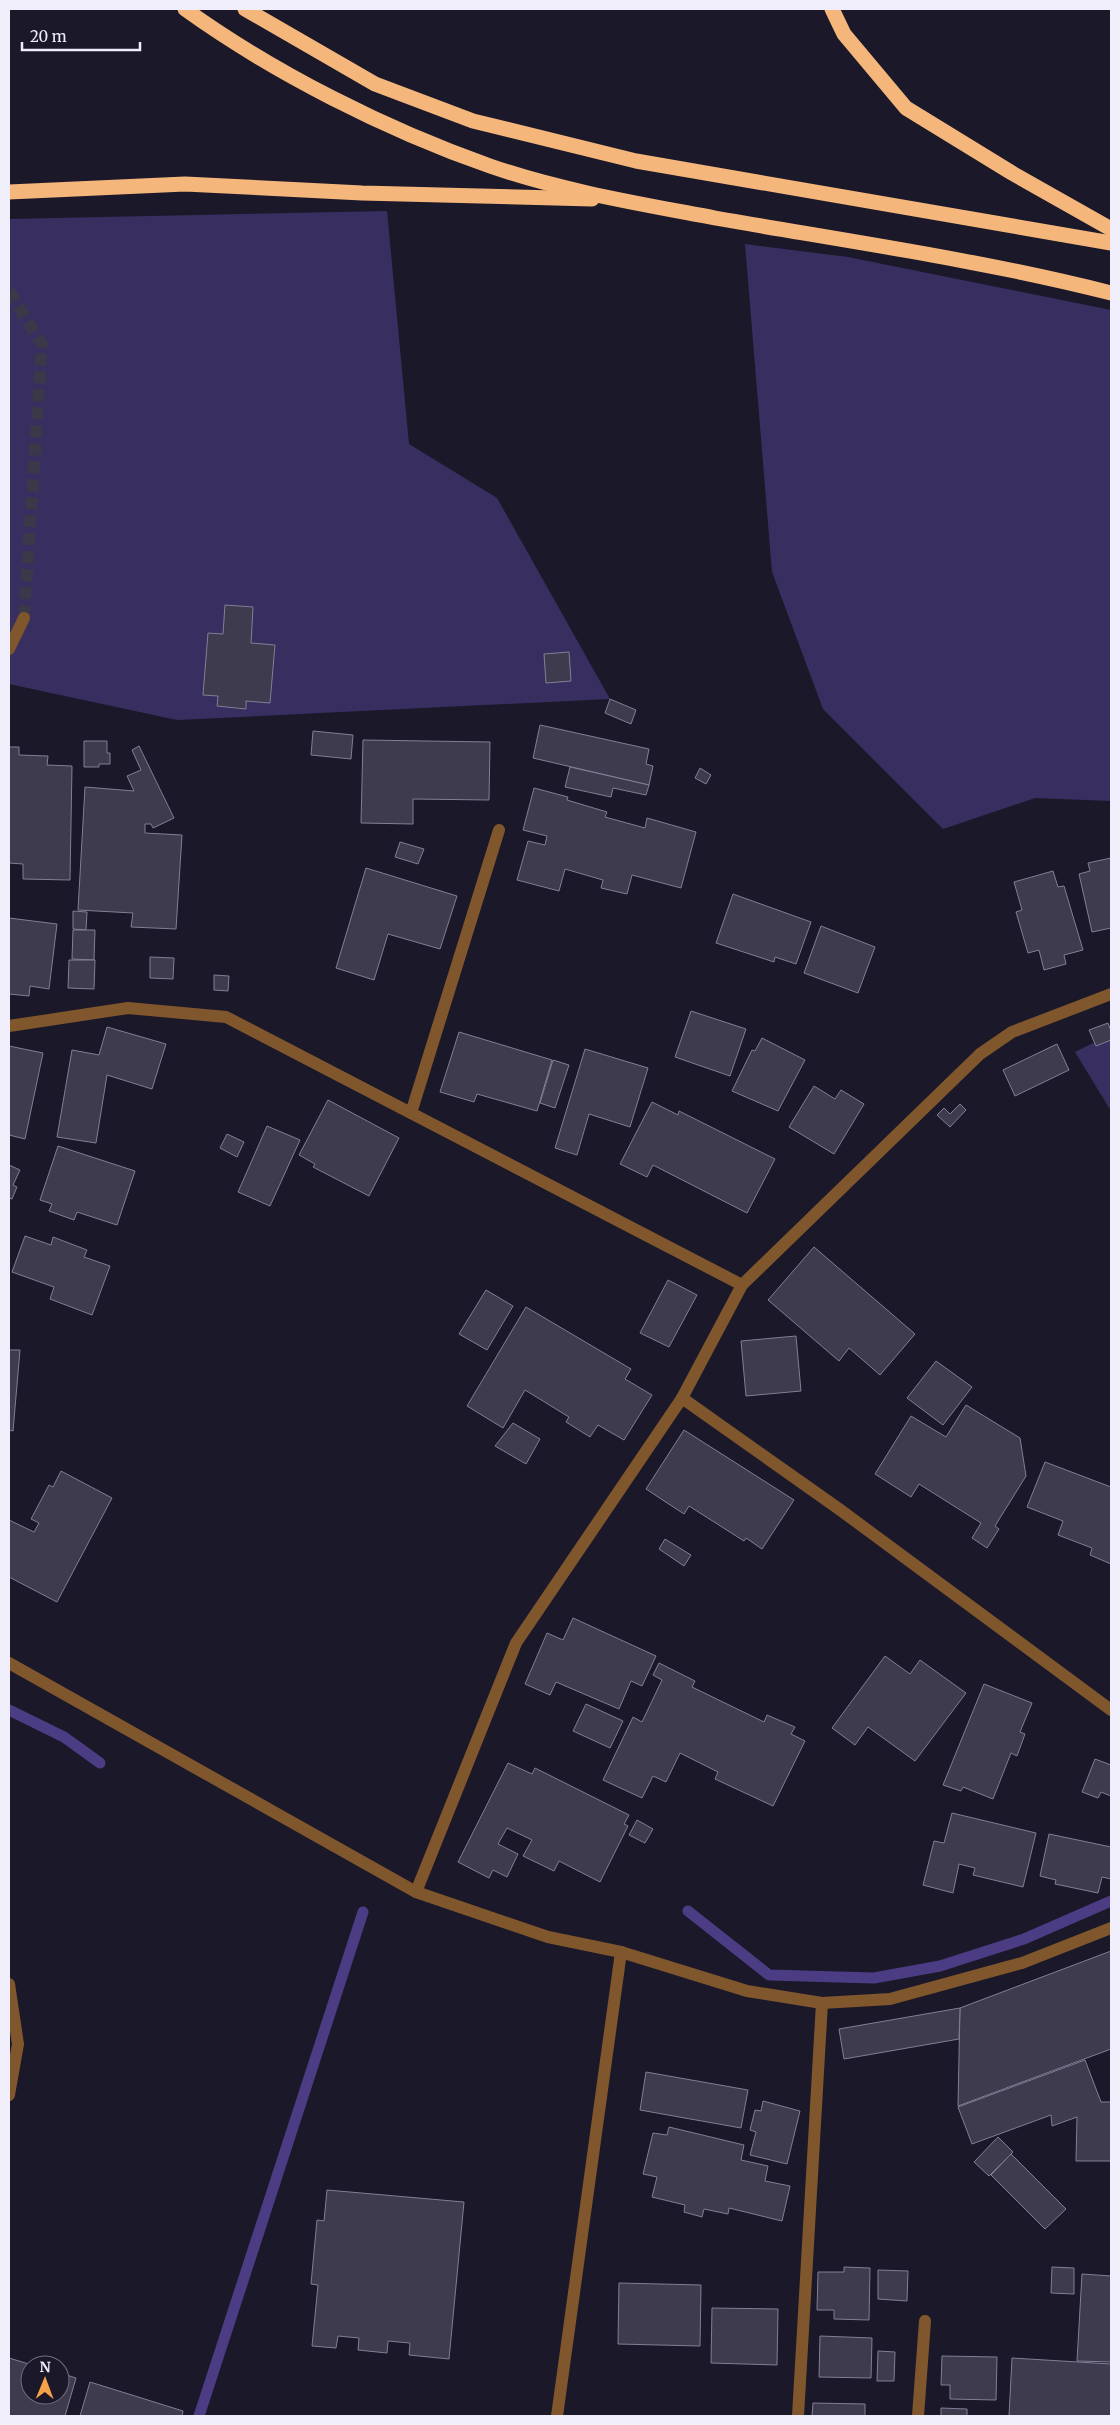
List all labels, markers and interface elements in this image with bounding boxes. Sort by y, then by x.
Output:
scale bar [22,20,140,52]
text: 20 m [30,27,67,46]
north arrow [20,2355,70,2405]
text: N [40,2358,51,2376]

